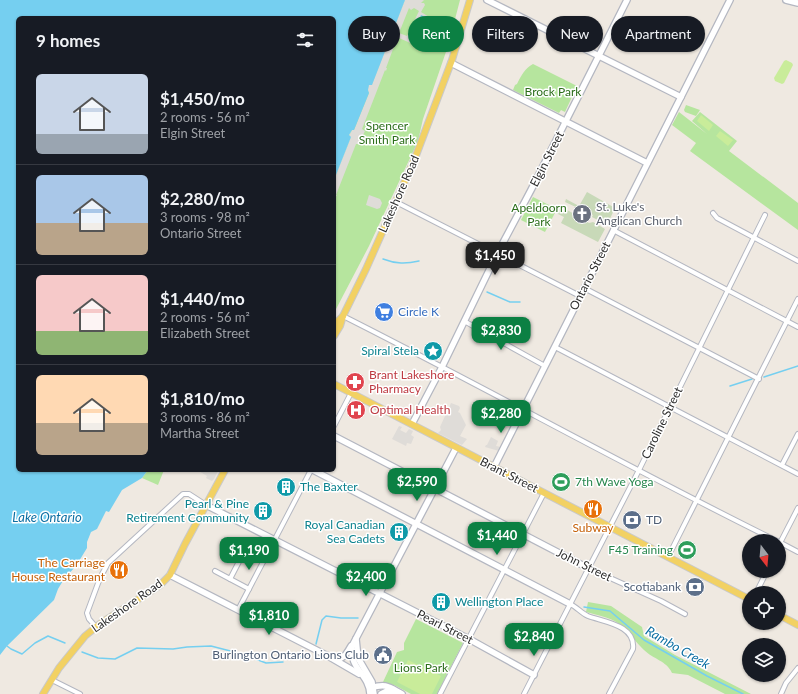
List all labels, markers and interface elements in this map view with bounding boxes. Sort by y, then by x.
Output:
chip: Buy [348,16,400,52]
chip: Rent [408,16,464,52]
chip: Filters [472,16,538,52]
chip: New [546,16,603,52]
chip: Apartment [611,16,705,52]
icon: filters [294,29,316,51]
text: 9 homes [36,30,100,51]
park label: Brock Park [525,84,582,99]
text: $1,450/mo [160,88,245,109]
icon: home [68,90,116,138]
text: 2 rooms · 56 m² [160,109,250,125]
park label: Spencer Smith Park [359,118,416,147]
text: Elgin Street [160,125,225,141]
street label: Elgin Street [526,128,567,189]
street label: Lakeshore Road [375,153,422,235]
text: $2,280/mo [160,188,245,209]
icon: home [68,191,116,239]
place label: St. Luke's Anglican Church [596,199,682,228]
park label: Apeldoorn Park [511,200,567,229]
church icon: St. Luke's Anglican Church [571,203,593,225]
text: 3 rooms · 98 m² [160,209,250,225]
text: Ontario Street [160,225,241,241]
street label: Ontario Street [566,238,614,313]
pin: $1,450 [462,242,528,276]
text: $1,450 [475,247,515,263]
text: $1,440/mo [160,288,245,309]
icon: home [68,291,116,339]
supermarket icon: Circle K [373,301,395,323]
place label: Circle K [398,304,439,319]
text: 2 rooms · 56 m² [160,309,250,325]
pin: $2,830 [468,317,534,351]
text: $2,830 [481,322,521,338]
text: Elizabeth Street [160,325,250,341]
place icon: Spiral Stela [422,340,444,362]
place label: Spiral Stela [361,343,419,358]
place label: Brant Lakeshore Pharmacy [369,367,454,396]
pharmacy icon: Brant Lakeshore Pharmacy [344,371,366,393]
street label: Caroline Street [638,384,686,461]
text: $1,810/mo [160,388,245,409]
icon: home [68,391,116,439]
hospital icon: Optimal Health [345,399,367,421]
pin: $2,280 [468,400,534,434]
place label: Optimal Health [370,402,450,417]
text: $2,280 [481,405,521,421]
text: 3 rooms · 86 m² [160,409,250,425]
text: Martha Street [160,425,239,441]
street label: Brant Street [478,453,542,496]
pin: $2,590 [384,468,450,502]
sports icon: 7th Wave Yoga [550,471,572,493]
text: $2,590 [397,473,437,489]
place label: 7th Wave Yoga [575,474,654,489]
building icon: The Baxter [275,476,297,498]
place label: The Baxter [300,479,358,494]
place label: Pearl & Pine Retirement Community [126,496,250,525]
restaurant icon: Subway [582,498,604,520]
building icon: Pearl & Pine Retirement Community [252,500,274,522]
water label: Lake Ontario [12,509,82,525]
bank icon: TD [621,509,643,531]
place label: TD [646,512,662,527]
place label: Royal Canadian Sea Cadets [304,517,385,546]
place label: Subway [572,520,614,535]
building icon: Royal Canadian Sea Cadets [388,521,410,543]
pin: $1,440 [464,522,530,556]
text: $1,440 [477,527,517,543]
north arrow [742,534,786,578]
map controls [742,534,786,682]
pin: $1,190 [216,537,282,571]
sports icon: F45 Training [676,539,698,561]
text: $1,190 [229,542,269,558]
place label: F45 Training [608,542,673,557]
street label: John Street [554,545,615,585]
place label: The Carriage House Restaurant [11,555,106,584]
restaurant icon: The Carriage House Restaurant [108,559,130,581]
pin: $2,400 [333,563,399,597]
text: $2,400 [346,568,386,584]
street label: Lakeshore Road [88,576,165,636]
bank icon: Scotiabank [684,576,706,598]
place label: Scotiabank [623,579,682,594]
button: locate [742,586,786,630]
building icon: Wellington Place [430,591,452,613]
place label: Wellington Place [455,594,543,609]
pin: $1,810 [236,602,302,636]
street label: Pearl Street [415,606,476,647]
text: $1,810 [249,607,289,623]
water label: Rambo Creek [643,622,714,672]
pin: $2,840 [501,623,567,657]
text: $2,840 [514,628,554,644]
button: layers [742,638,786,682]
public building icon: Burlington Ontario Lions Club [372,644,394,666]
place label: Burlington Ontario Lions Club [212,647,369,662]
park label: Lions Park [394,660,449,675]

